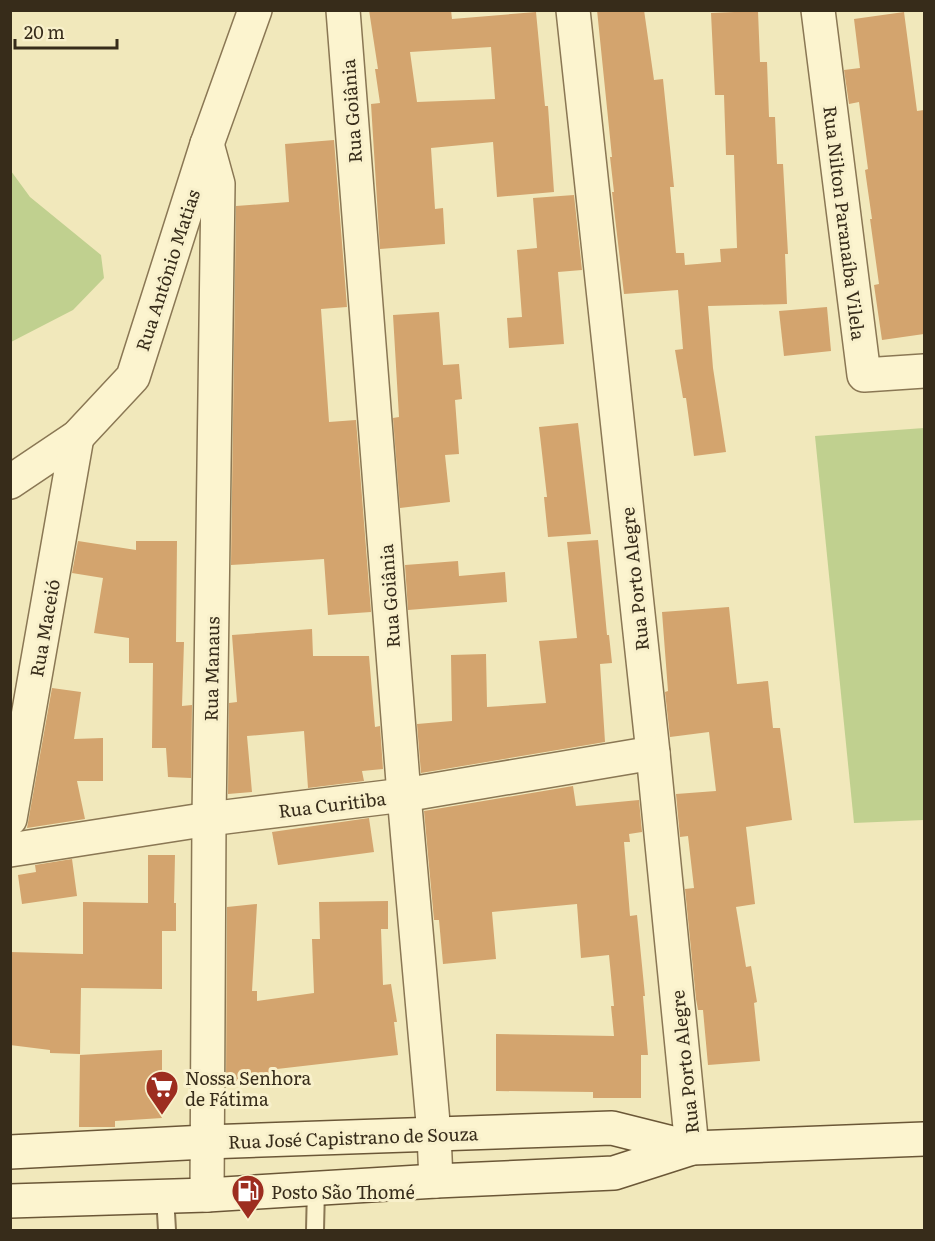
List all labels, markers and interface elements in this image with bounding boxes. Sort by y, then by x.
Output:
scale bar [15,12,117,50]
text: 20 m [24,18,65,45]
street label: Rua Goiânia [334,58,368,164]
street label: Rua Nilton Paranaíba Vilela [817,104,873,342]
street label: Rua Antônio Matias [128,186,206,354]
street label: Rua Porto Alegre [613,506,655,652]
street label: Rua Goiânia [372,543,406,649]
street label: Rua Maceió [22,577,66,679]
street label: Rua Manaus [197,616,225,722]
street label: Rua Curitiba [277,784,388,824]
street label: Rua Porto Alegre [663,989,705,1135]
place label: Nossa Senhora de Fátima [185,1064,312,1112]
supermarket icon: Nossa Senhora de Fátima [144,1069,180,1116]
street label: Rua José Capistrano de Souza [227,1119,479,1155]
fuel station icon: Posto São Thomé [230,1173,266,1220]
place label: Posto São Thomé [271,1178,415,1205]

